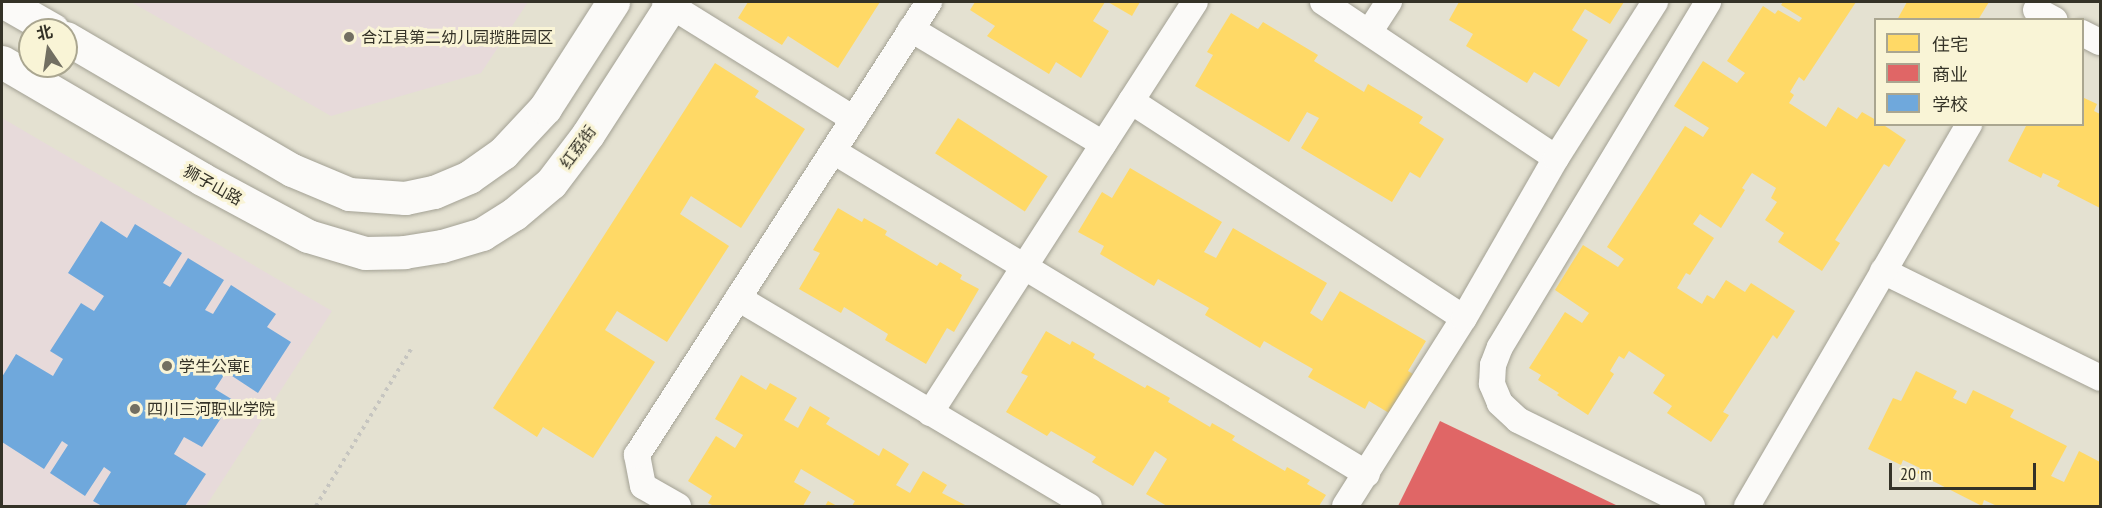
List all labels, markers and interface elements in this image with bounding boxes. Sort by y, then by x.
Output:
north arrow [18,18,78,78]
legend [1874,18,2084,126]
text: 北 [34,21,54,44]
place label: 合江县第二幼儿园揽胜园区 [361,27,553,47]
marker: 合江县第二幼儿园揽胜园区 [342,30,356,44]
text: 住宅 [1932,33,1968,56]
text: 商业 [1932,63,1968,86]
text: 学校 [1932,93,1968,116]
street label: 红荔街 [556,122,600,172]
street label: 狮子山路 [180,161,246,209]
place label: 学生公寓E [179,356,250,376]
marker: 学生公寓E [160,359,174,373]
place label: 四川三河职业学院 [147,399,275,419]
marker: 四川三河职业学院 [128,402,142,416]
scale bar [1892,451,2039,489]
text: 20 m [1900,462,1932,485]

